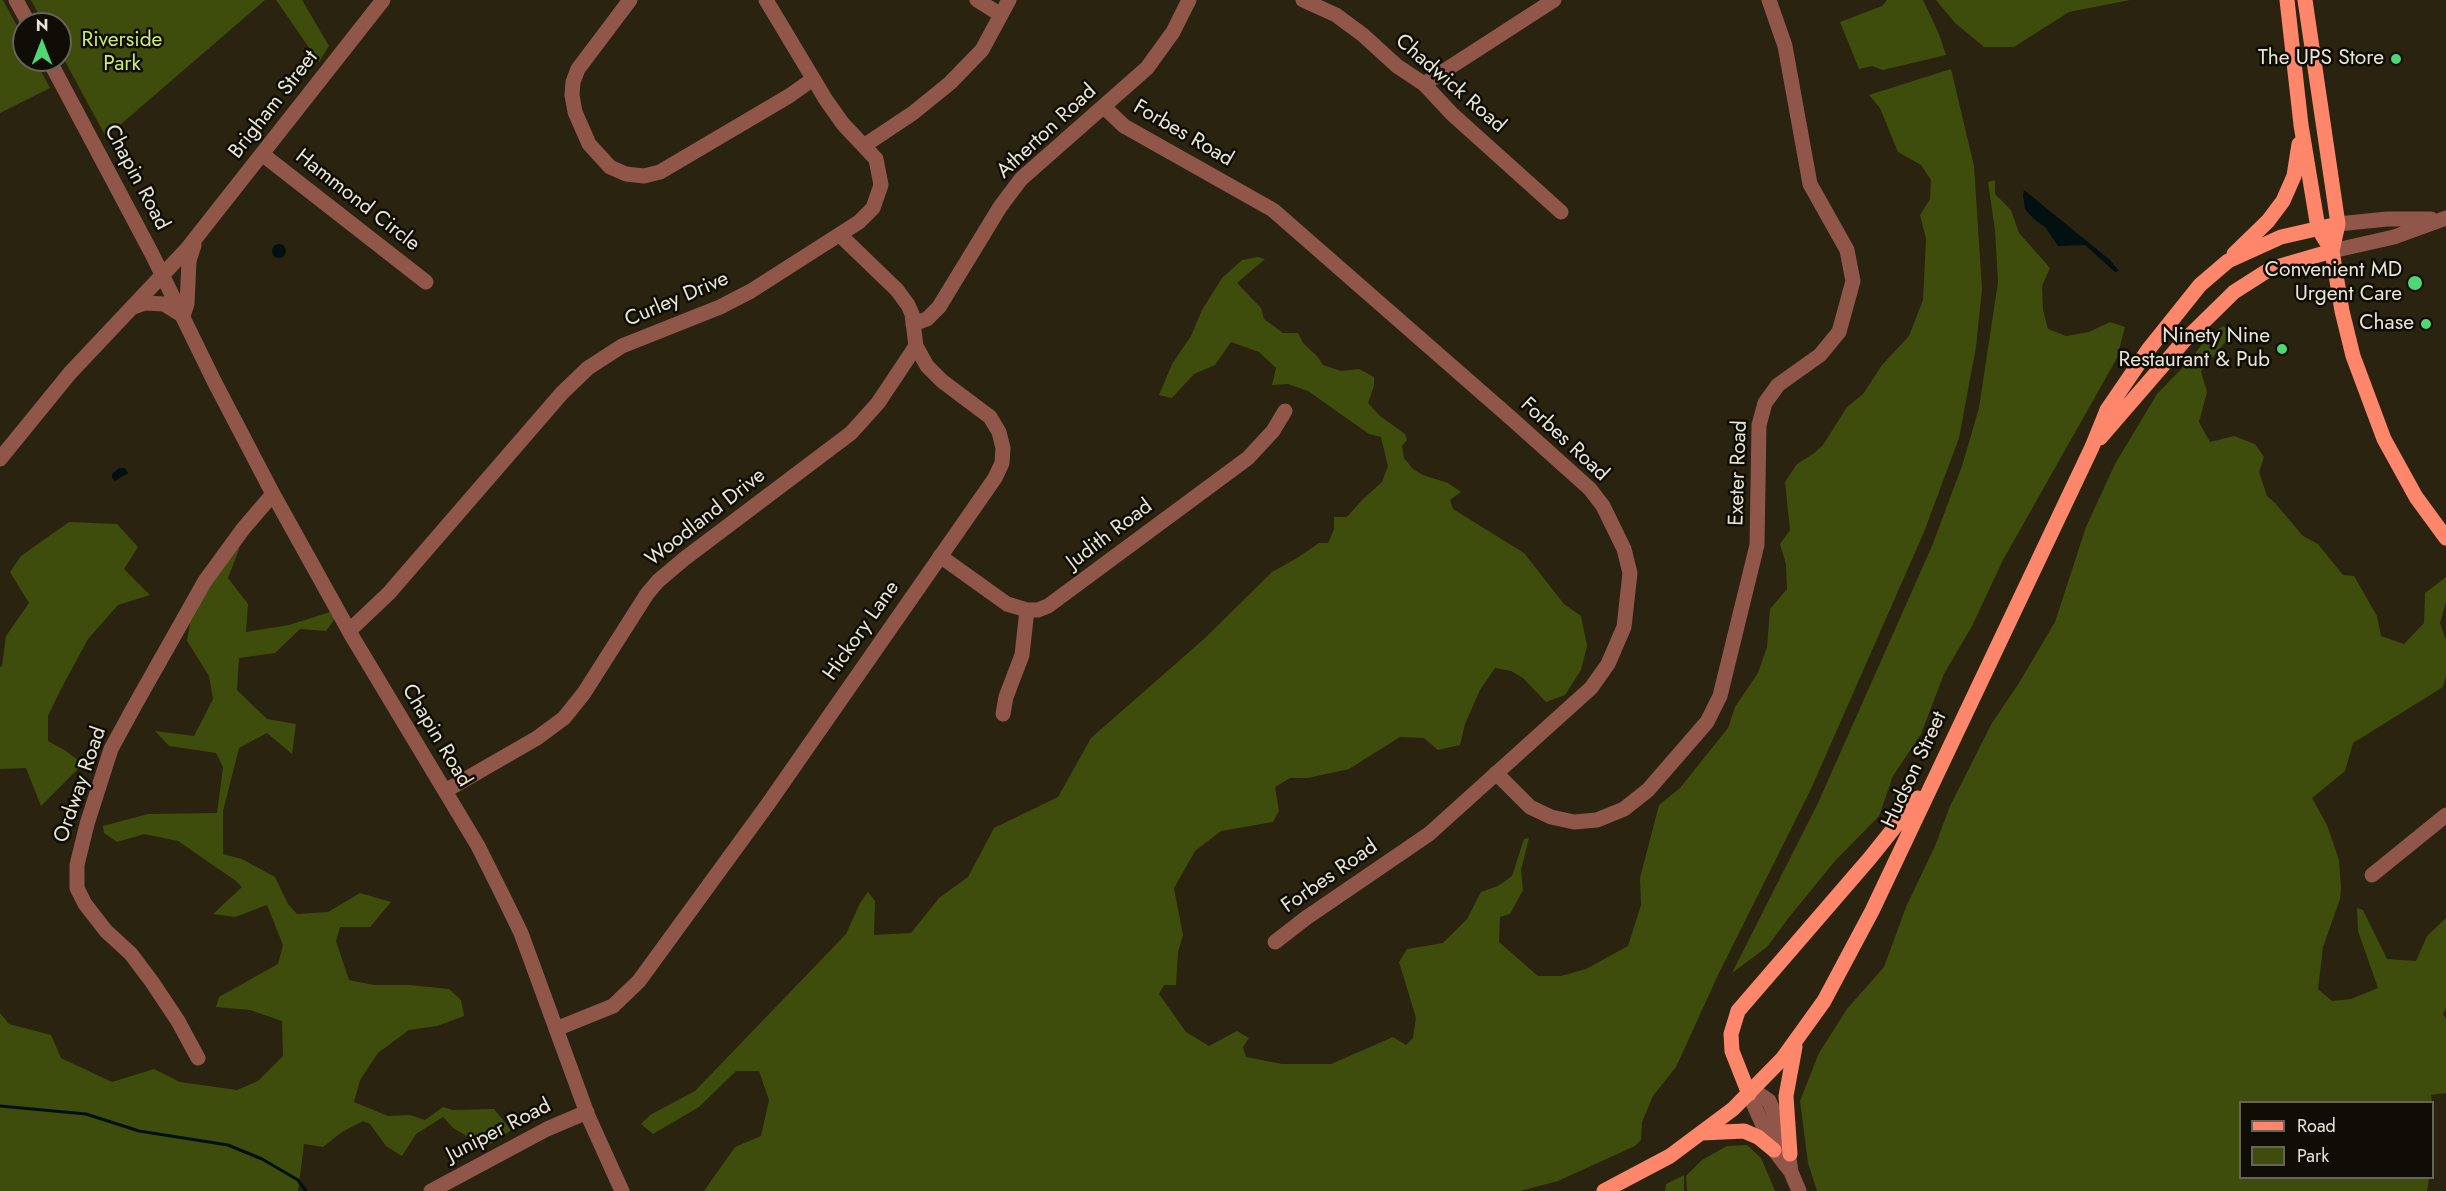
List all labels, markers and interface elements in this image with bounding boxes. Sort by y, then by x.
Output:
north arrow [12,12,72,72]
text: N [36,14,48,37]
park label: Riverside Park [82,28,162,78]
street label: Chadwick Road [1390,29,1510,139]
street label: Brigham Street [224,46,324,164]
place label: The UPS Store [2258,46,2384,72]
marker: The UPS Store [2389,52,2403,66]
street label: Atherton Road [992,79,1102,185]
street label: Forbes Road [1128,95,1238,173]
street label: Chapin Road [98,121,174,235]
street label: Hammond Circle [290,145,424,257]
place label: Convenient MD Urgent Care [2265,258,2402,308]
street label: Curley Drive [621,267,733,333]
marker: Convenient MD Urgent Care [2406,274,2424,292]
place label: Chase [2359,311,2414,337]
marker: Chase [2419,317,2433,331]
place label: Ninety Nine Restaurant & Pub [2119,324,2270,374]
marker: Ninety Nine Restaurant & Pub [2275,342,2289,356]
street label: Forbes Road [1515,393,1613,487]
street label: Exeter Road [1725,420,1753,526]
street label: Woodland Drive [641,463,771,573]
street label: Judith Road [1062,494,1158,576]
street label: Hickory Lane [819,576,905,686]
street label: Chapin Road [395,680,477,792]
street label: Hudson Street [1877,708,1953,832]
street label: Ordway Road [49,724,113,846]
street label: Forbes Road [1277,835,1383,919]
street label: Juniper Road [442,1094,556,1168]
legend [2239,1101,2434,1179]
text: Road [2297,1113,2336,1139]
text: Park [2297,1143,2329,1169]

